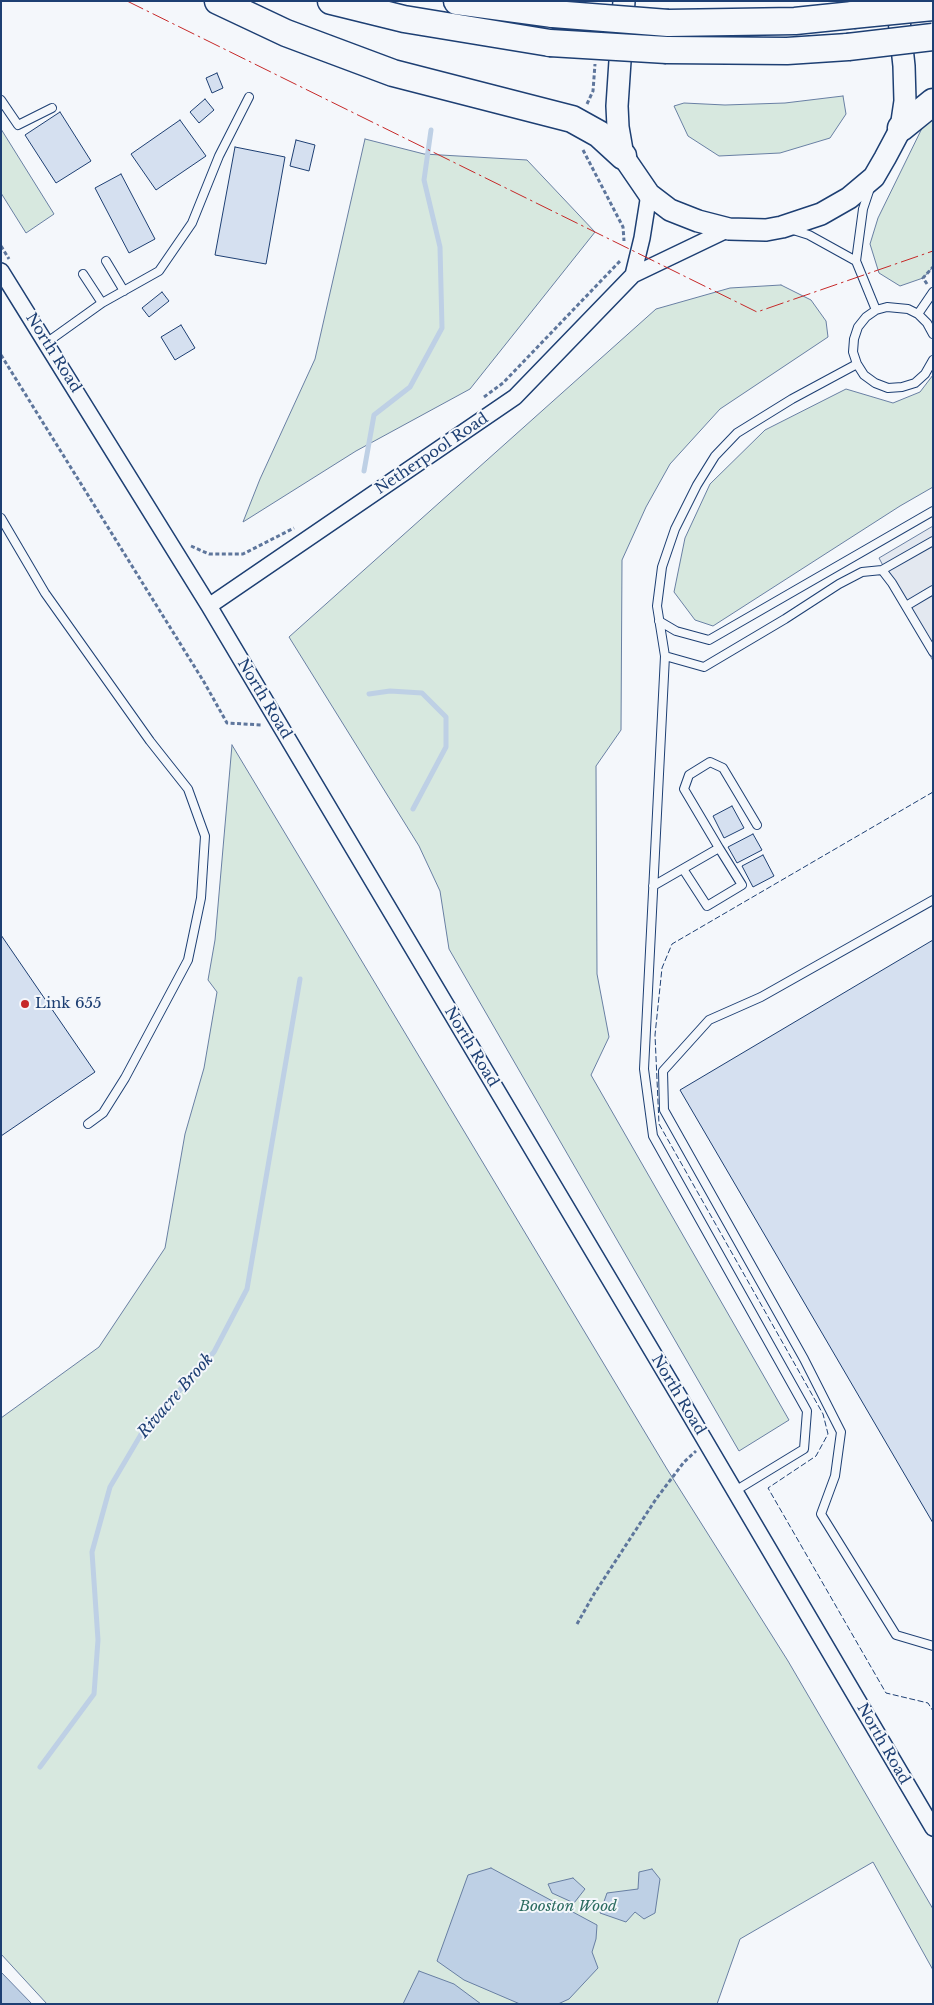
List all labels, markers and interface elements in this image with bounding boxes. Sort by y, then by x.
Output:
street label: North Road [21,310,85,396]
street label: Netherpool Road [372,410,492,498]
street label: North Road [233,656,295,742]
place label: Link 655 [35,995,102,1013]
marker: Link 655 [19,998,31,1010]
street label: North Road [440,1004,502,1090]
water label: Rivacre Brook [134,1350,218,1442]
street label: North Road [647,1352,709,1438]
street label: North Road [853,1700,913,1788]
park label: Booston Wood [519,1898,617,1916]

